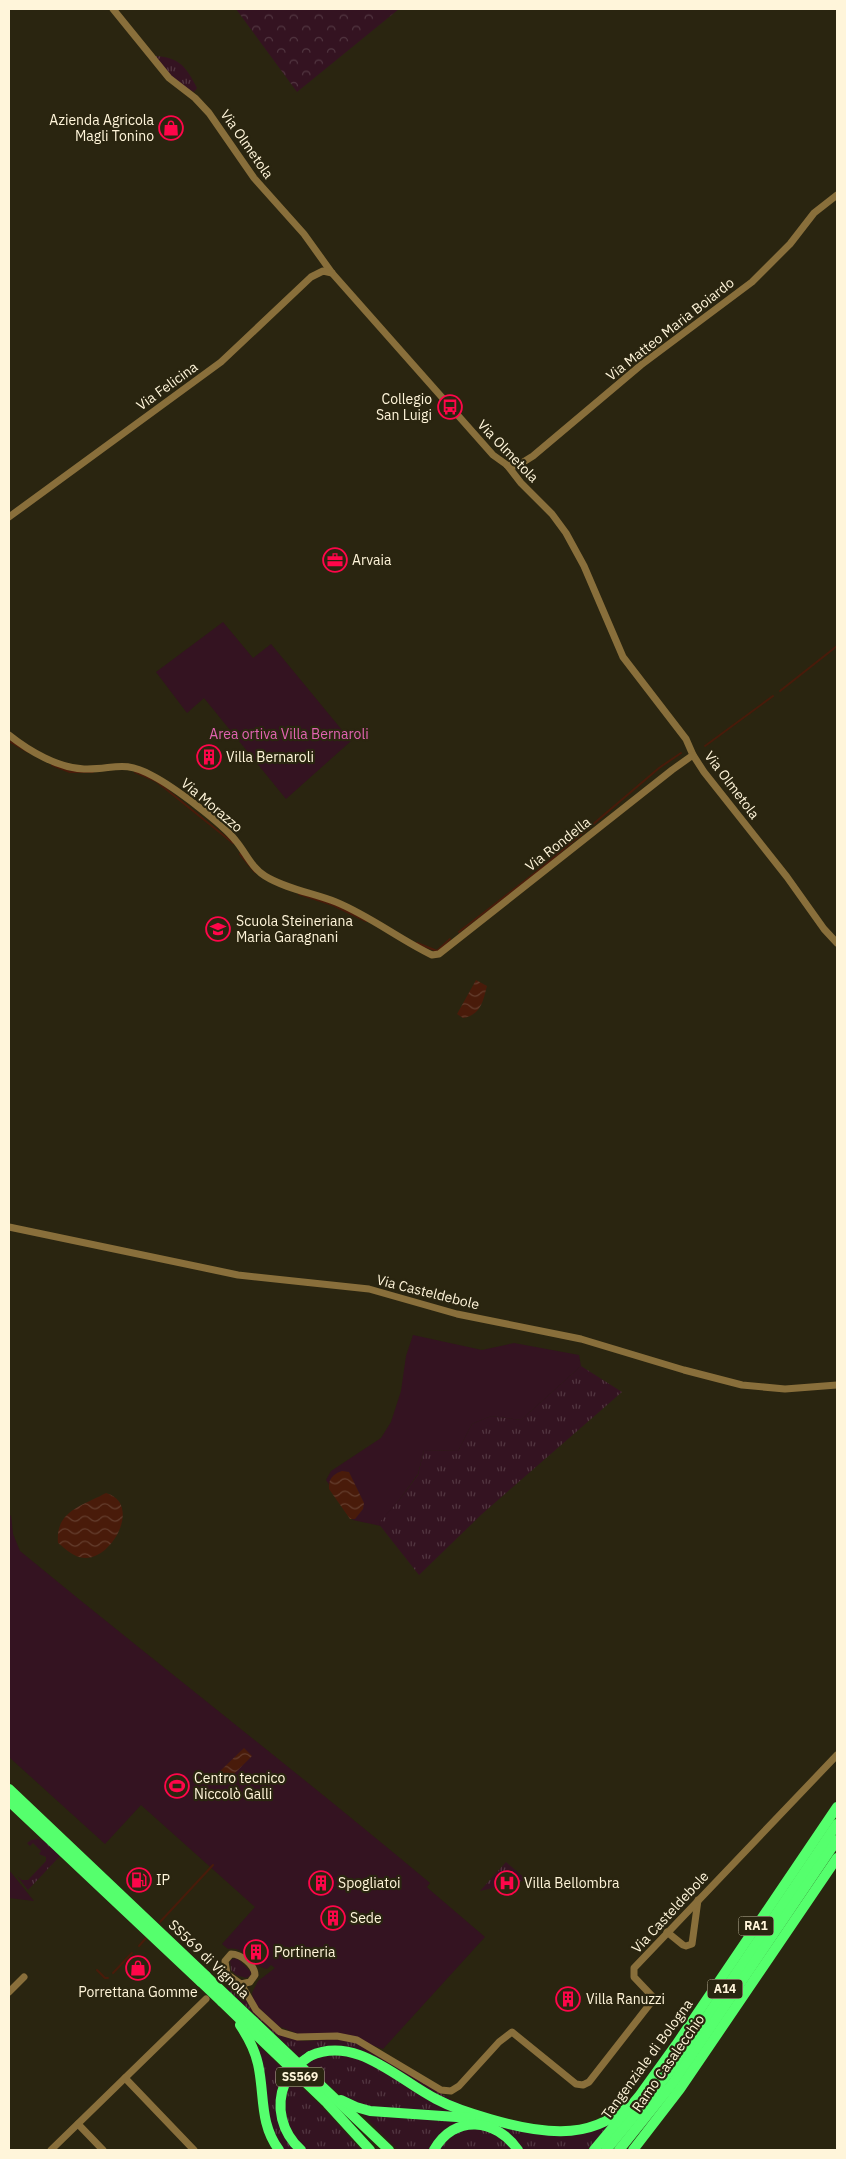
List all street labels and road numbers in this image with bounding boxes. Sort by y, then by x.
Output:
street label: Via Olmetola [217,106,278,183]
street label: Via Matteo Maria Boiardo [602,273,738,385]
street label: Via Felicina [133,357,202,414]
street label: Via Olmetola [474,416,543,487]
street label: Via Olmetola [701,747,764,823]
street label: Via Morazzo [177,774,247,836]
street label: Via Rondella [522,813,595,875]
street label: Via Casteldebole [375,1271,482,1314]
street label: Via Casteldebole [628,1867,713,1957]
street label: SS569 di Vignola [165,1916,254,2003]
road number: RA1 [738,1916,774,1935]
road number: A14 [708,1980,742,1998]
street label: Tangenziale di Bologna [597,1995,697,2123]
street label: Ramo Casalecchio [628,2011,708,2115]
road number: SS569 [276,2068,324,2086]

